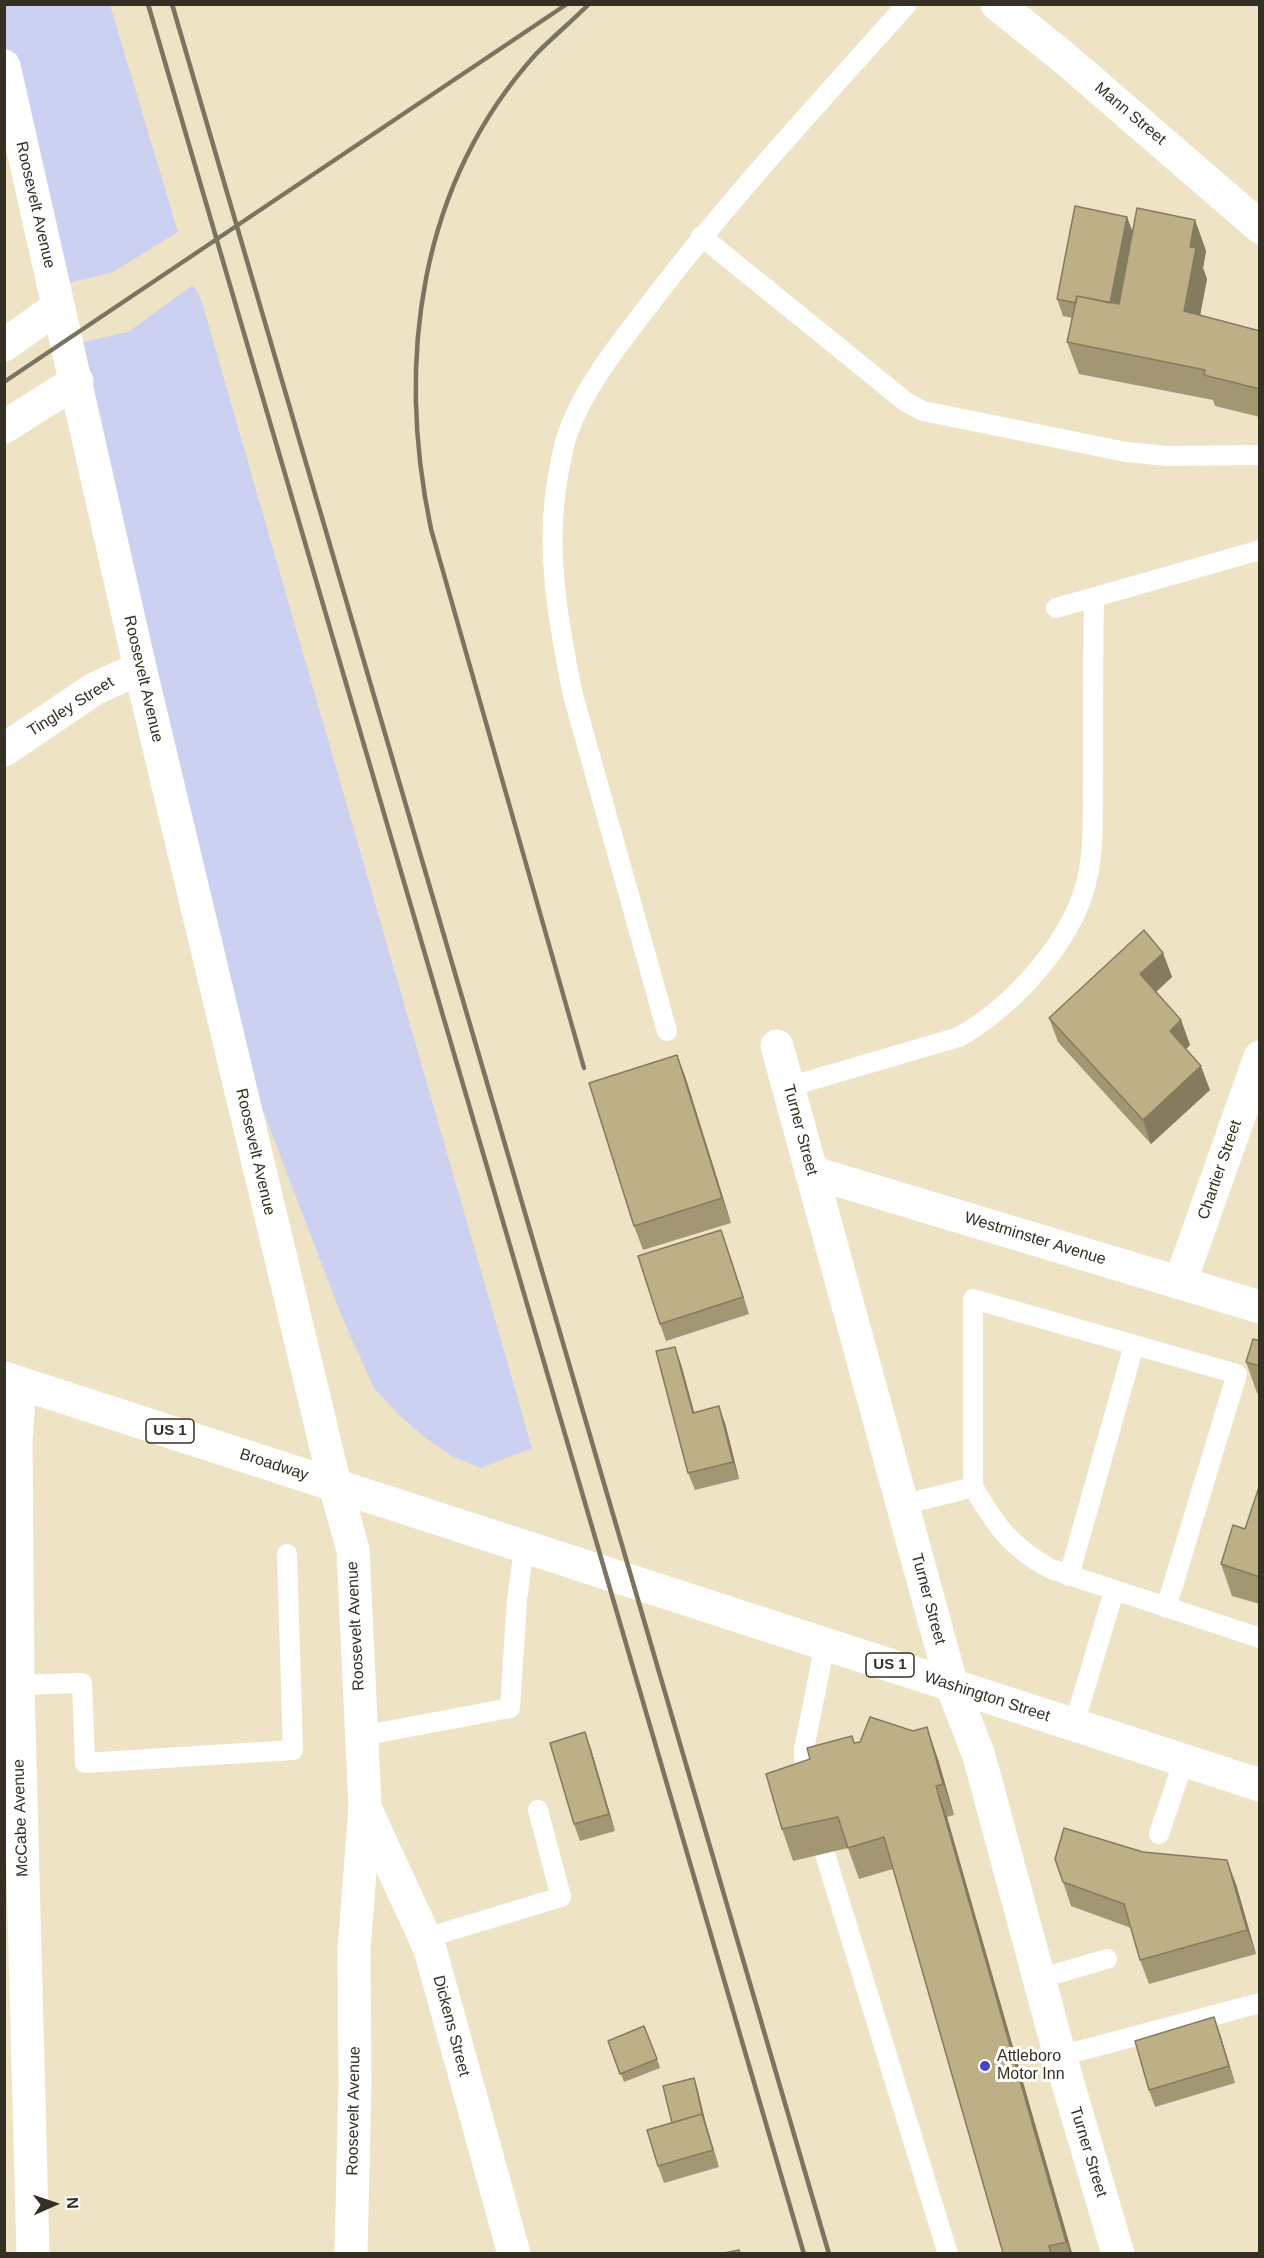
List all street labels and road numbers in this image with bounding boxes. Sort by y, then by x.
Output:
street label: Mann Street [1090,79,1170,149]
street label: Roosevelt Avenue [11,140,59,270]
street label: Roosevelt Avenue [119,614,167,744]
street label: Tingley Street [24,673,118,741]
street label: Turner Street [779,1082,821,1178]
street label: Roosevelt Avenue [231,1087,279,1217]
street label: Chartier Street [1194,1118,1246,1222]
street label: Westminster Avenue [962,1208,1108,1270]
road number: US 1 [146,1419,194,1443]
street label: Broadway [237,1445,311,1485]
street label: Turner Street [907,1551,949,1647]
street label: Roosevelt Avenue [343,1561,369,1691]
road number: US 1 [866,1653,914,1677]
street label: Washington Street [922,1668,1052,1726]
street label: McCabe Avenue [9,1759,33,1877]
street label: Dickens Street [428,1973,474,2079]
street label: Roosevelt Avenue [343,2046,365,2176]
street label: Turner Street [1065,2104,1111,2200]

